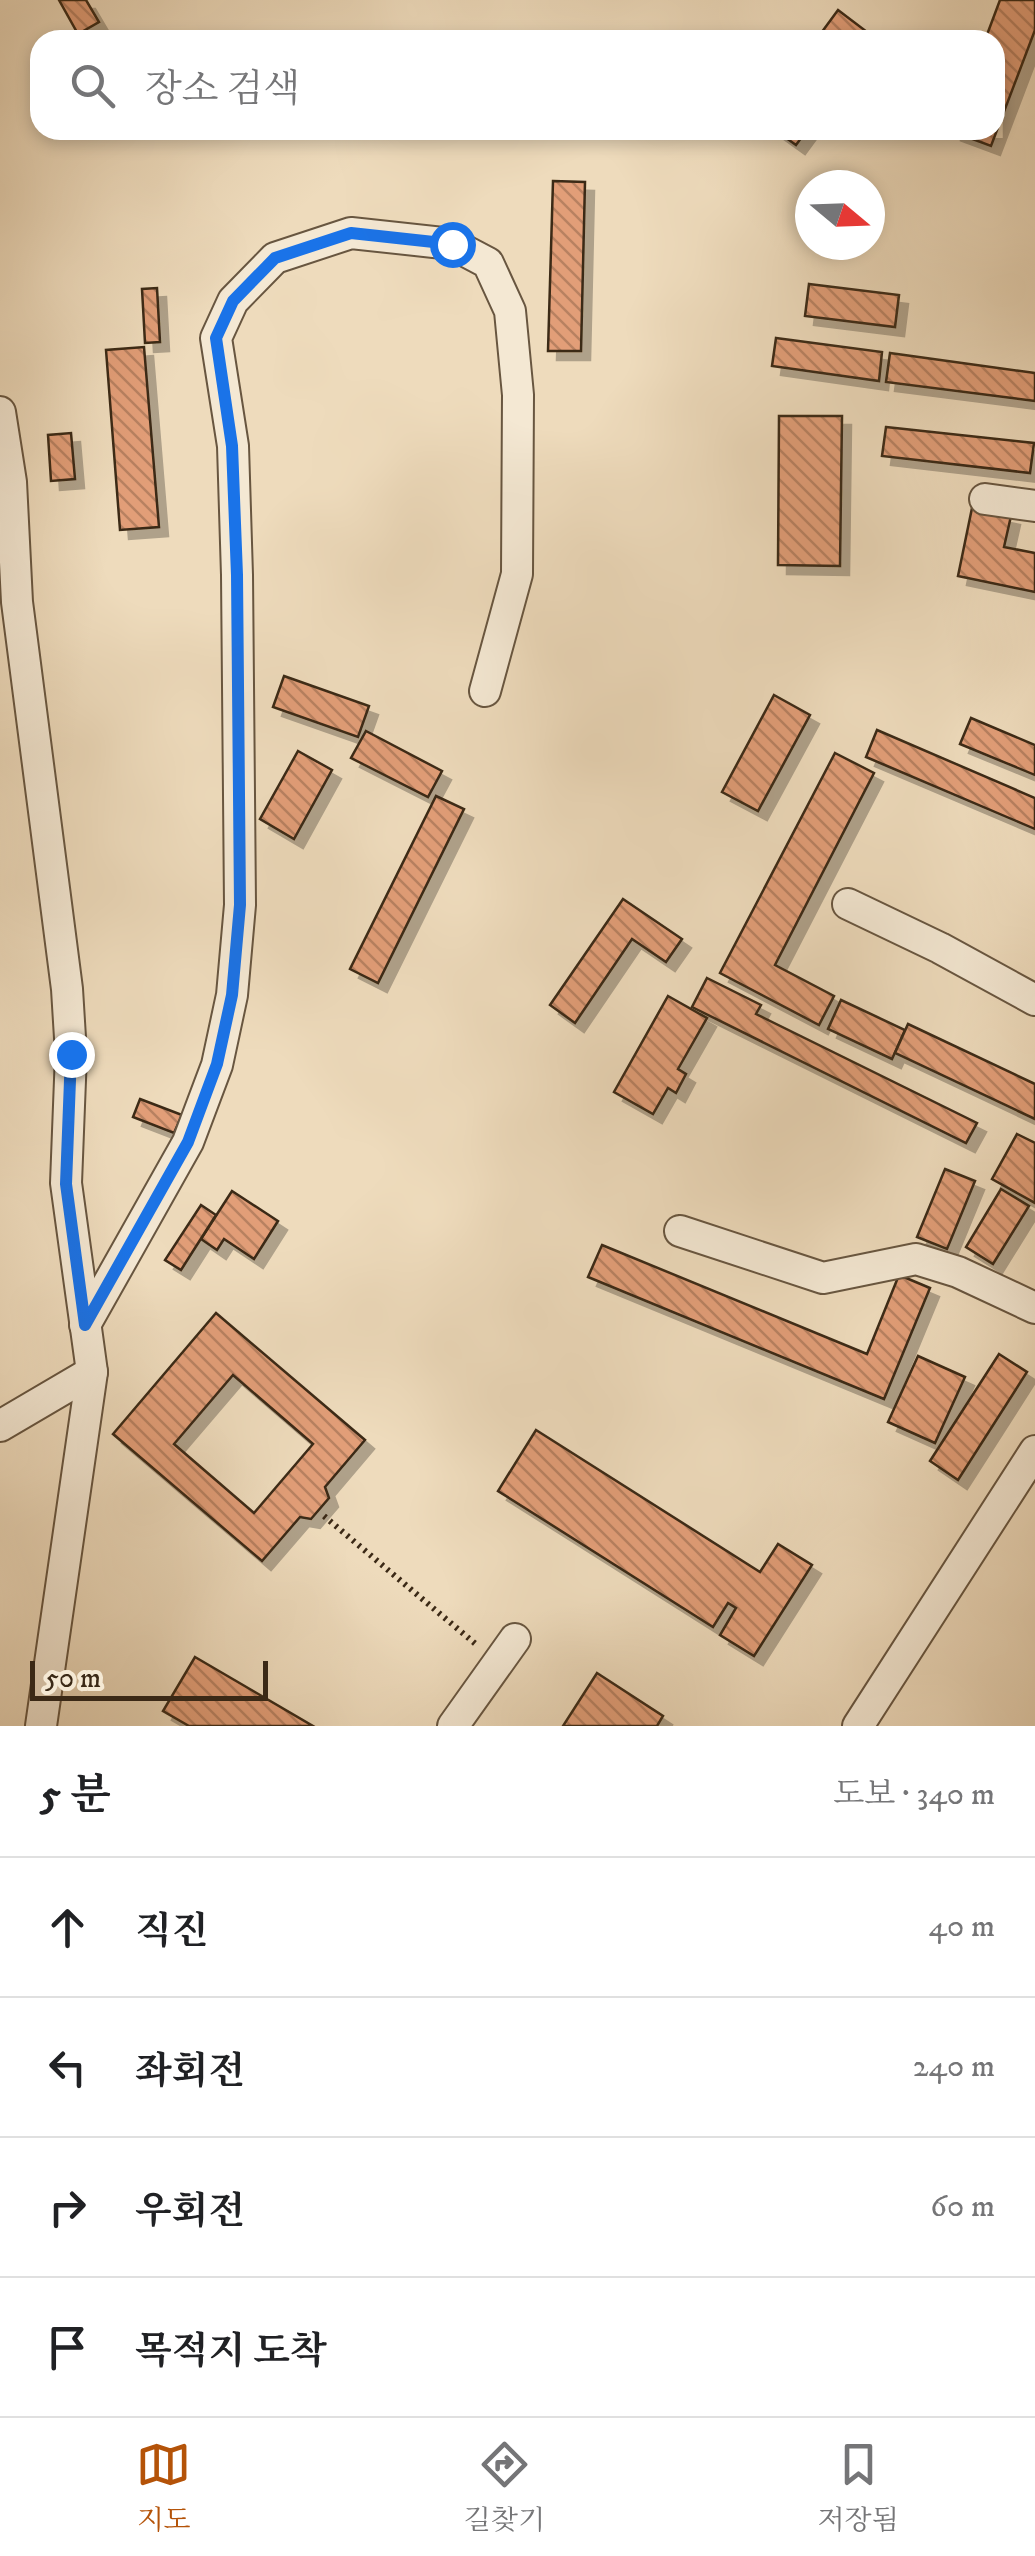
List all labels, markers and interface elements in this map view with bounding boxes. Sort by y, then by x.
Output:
search box [30,30,1005,140]
icon: search [65,58,120,113]
text: 장소 검색 [145,66,300,114]
north arrow [795,170,885,260]
route start [430,222,476,268]
route end [49,1032,95,1078]
scale bar [30,1656,268,1700]
text: 50 m [45,1661,101,1696]
text: 5 분 [40,1770,110,1822]
text: 도보 · 340 m [833,1775,995,1815]
icon: ahead [40,1900,95,1955]
text: 40 m [928,1907,995,1947]
text: 직진 [135,1908,208,1956]
icon: left [40,2040,95,2095]
text: 240 m [913,2047,995,2087]
text: 좌회전 [135,2048,245,2096]
icon: right [40,2180,95,2235]
text: 60 m [930,2187,995,2227]
text: 우회전 [135,2188,245,2236]
icon: arrive [40,2320,95,2375]
text: 목적지 도착 [135,2328,327,2376]
tab: 지도 [136,2437,191,2538]
tab: 길찾기 [464,2437,545,2538]
tab: 저장됨 [818,2437,899,2538]

